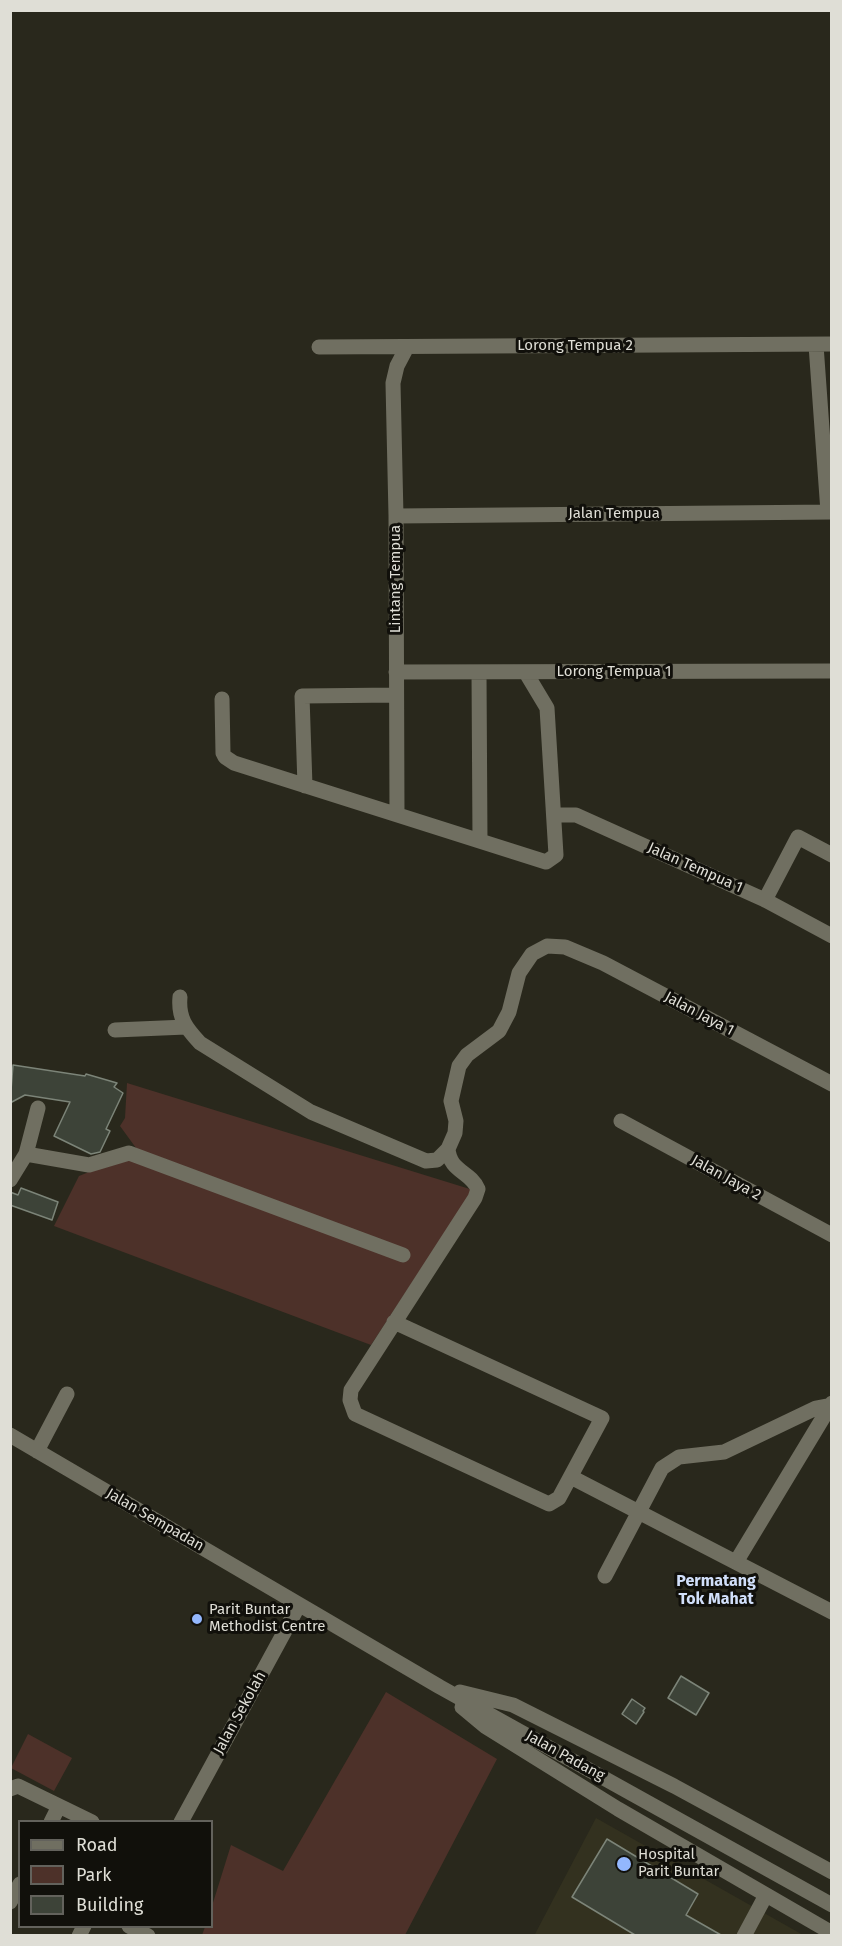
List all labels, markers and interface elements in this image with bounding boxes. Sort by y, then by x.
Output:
street label: Lorong Tempua 2 [517,337,633,355]
street label: Jalan Tempua [568,505,660,523]
street label: Lintang Tempua [387,525,405,633]
street label: Lorong Tempua 1 [557,663,671,681]
street label: Jalan Tempua 1 [645,839,745,897]
street label: Jalan Jaya 1 [661,988,737,1040]
street label: Jalan Jaya 2 [688,1151,764,1205]
street label: Jalan Sempadan [103,1485,207,1555]
district label: Permatang Tok Mahat [676,1572,756,1610]
place label: Parit Buntar Methodist Centre [209,1601,325,1636]
marker: Parit Buntar Methodist Centre [190,1612,204,1626]
street label: Jalan Sekolah [210,1669,270,1757]
street label: Jalan Padang [522,1727,608,1785]
legend [18,1820,213,1928]
text: Road [76,1834,118,1856]
place label: Hospital Parit Buntar [638,1846,719,1881]
marker: Hospital Parit Buntar [615,1855,633,1873]
text: Park [76,1864,111,1886]
text: Building [76,1894,143,1916]

